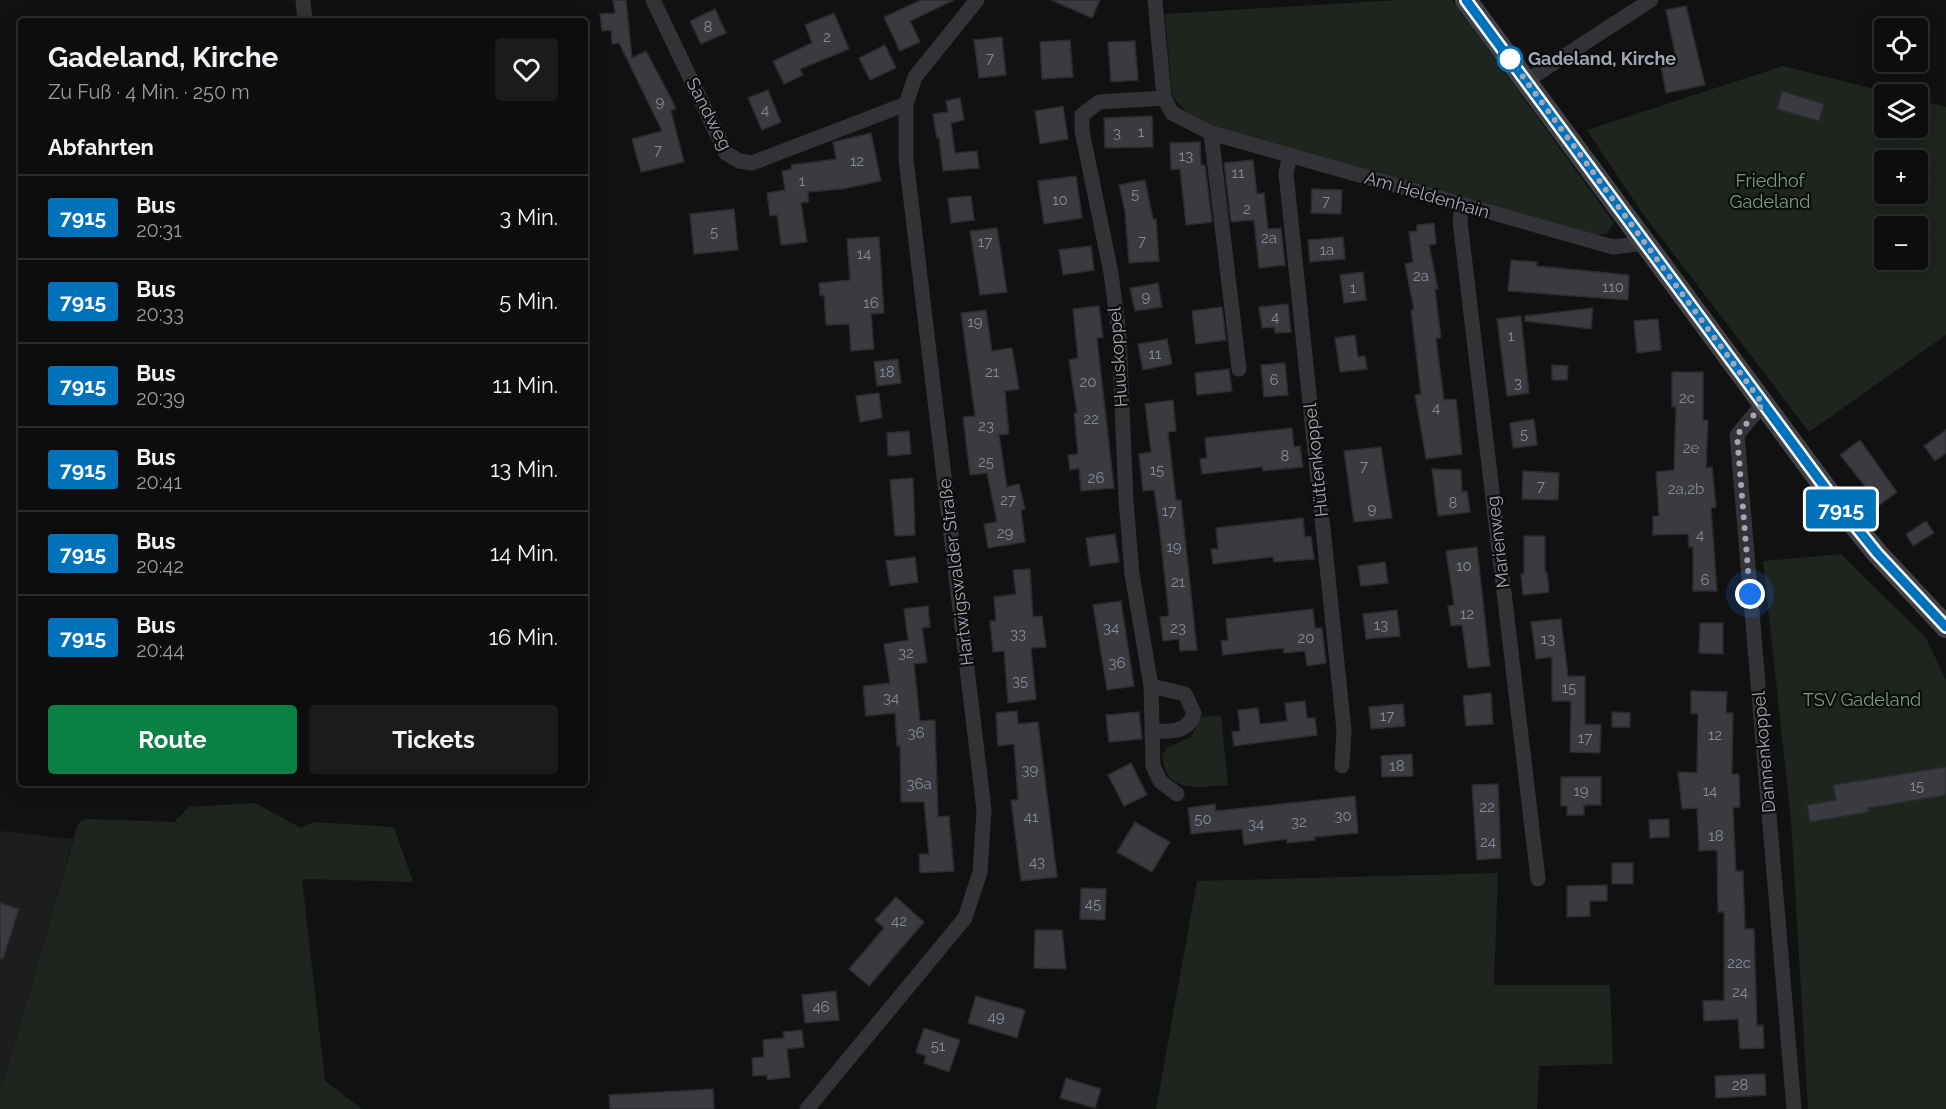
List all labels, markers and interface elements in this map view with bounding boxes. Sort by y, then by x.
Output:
house number: 8 [704,18,713,36]
map controls [1874,18,1928,270]
button: locate [1874,18,1928,72]
house number: 2 [823,28,831,46]
button: heart [495,38,558,101]
text: Gadeland, Kirche [48,41,278,74]
marker: Gadeland, Kirche [1497,46,1523,72]
place label: Gadeland, Kirche [1528,48,1676,69]
house number: 7 [986,49,994,67]
street label: Sandweg [682,74,737,153]
text: Zu Fuß · 4 Min. · 250 m [48,80,250,104]
button: layers [1874,84,1928,138]
house number: 9 [656,93,665,111]
house number: 4 [761,101,769,119]
house number: 1 [1138,123,1145,141]
house number: 3 [1113,124,1121,142]
text: Abfahrten [48,134,154,160]
house number: 7 [654,141,662,159]
house number: 13 [1179,147,1193,165]
button: + [1874,150,1928,204]
house number: 12 [850,152,864,170]
house number: 11 [1232,164,1245,182]
street label: Am Heldenhain [1362,167,1492,222]
park label: Friedhof Gadeland [1730,170,1810,212]
house number: 1 [799,172,806,190]
house number: 5 [1131,185,1139,203]
house number: 10 [1052,191,1068,209]
text: Bus [136,192,176,218]
house number: 7 [1322,192,1330,210]
house number: 2 [1243,200,1251,218]
text: 3 Min. [500,204,558,230]
text: 7915 [60,205,106,230]
button: − [1874,216,1928,270]
text: 20:31 [136,218,182,242]
house number: 5 [710,223,718,241]
house number: 2a [1261,229,1277,247]
house number: 7 [1138,232,1146,250]
house number: 17 [978,233,992,251]
house number: 1a [1320,241,1334,259]
house number: 14 [857,245,871,263]
house number: 2a [1413,267,1429,285]
text: Bus [136,276,176,302]
house number: 110 [1602,278,1624,296]
house number: 1 [1350,279,1357,297]
text: 5 Min. [499,288,558,314]
house number: 9 [1142,288,1151,306]
text: 7915 [60,289,106,314]
house number: 16 [863,294,879,312]
text: 20:33 [136,302,184,326]
street label: Huuskoppel [1104,306,1131,408]
house number: 4 [1271,308,1279,326]
house number: 19 [967,313,983,331]
house number: 1 [1508,327,1515,345]
house number: 11 [1149,345,1162,363]
text: Bus [136,360,176,386]
house number: 18 [879,363,895,381]
house number: 21 [985,363,1000,381]
house number: 6 [1269,371,1279,389]
text: 11 Min. [492,372,558,398]
text: 7915 [60,373,106,398]
house number: 20 [1080,373,1097,391]
house number: 3 [1514,374,1522,392]
text: 20:39 [136,386,185,410]
house number: 2c [1679,389,1695,407]
house number: 4 [1432,399,1440,417]
street label: Hüttenkoppel [1299,402,1332,518]
house number: 22 [1083,410,1099,428]
house number: 23 [978,417,994,435]
house number: 5 [1520,425,1528,443]
house number: 2e [1683,439,1700,457]
text: Bus [136,444,176,470]
house number: 8 [1281,447,1290,465]
house number: 25 [978,453,994,471]
text: 13 Min. [490,456,558,482]
text: 7915 [60,457,106,482]
house number: 7 [1360,457,1368,475]
house number: 15 [1150,461,1164,479]
house number: 26 [1088,469,1104,487]
text: 20:41 [136,470,182,494]
street label: Hartwigswalder Straße [934,477,977,667]
house number: 7 [1537,477,1545,495]
house number: 2a,2b [1668,480,1704,498]
line badge: 7915 [1799,490,1883,528]
house number: 27 [1000,491,1016,509]
house number: 8 [1449,494,1458,512]
street label: Marienweg [1481,495,1514,589]
text: 7915 [1818,497,1864,522]
house number: 9 [1368,500,1377,518]
house number: 17 [1162,502,1176,520]
house number: 29 [997,524,1014,542]
house number: 4 [1696,526,1704,544]
text: Bus [136,528,176,554]
house number: 19 [1166,538,1182,556]
text: 14 Min. [490,540,558,566]
text: 7915 [60,541,106,566]
text: 20:42 [136,554,184,578]
house number: 10 [1456,557,1472,575]
house number: 6 [1700,571,1710,589]
house number: 21 [1171,573,1186,591]
your location [1735,579,1765,609]
house number: 12 [1460,605,1474,623]
text: Bus [136,612,176,638]
house number: 13 [1374,616,1388,634]
house number: 34 [1103,619,1119,637]
house number: 23 [1170,619,1186,637]
text: 16 Min. [489,624,558,650]
text: 7915 [60,625,106,650]
house number: 33 [1010,625,1026,643]
house number: 20 [1298,629,1315,647]
house number: 13 [1541,630,1555,648]
text: 20:44 [136,638,184,662]
house number: 32 [898,644,914,662]
house number: 36 [1108,654,1126,672]
house number: 35 [1012,672,1028,690]
house number: 15 [1562,679,1576,697]
house number: 34 [883,689,899,707]
park label: TSV Gadeland [1803,689,1921,710]
street label: Dannenkoppel [1748,690,1779,814]
button: Route [48,705,297,774]
button: Tickets [309,705,558,774]
house number: 17 [1380,707,1394,725]
house number: 36 [907,724,925,742]
house number: 12 [1708,726,1722,744]
house number: 17 [1578,729,1592,747]
house number: 18 [1389,757,1405,775]
house number: 39 [1022,761,1039,779]
house number: 36a [906,775,932,793]
house number: 15 [1910,777,1924,795]
house number: 19 [1573,782,1589,800]
house number: 14 [1703,782,1717,800]
house number: 22 [1479,798,1495,816]
house number: 30 [1334,807,1352,825]
house number: 41 [1024,808,1039,826]
house number: 50 [1194,810,1212,828]
house number: 32 [1291,813,1307,831]
house number: 34 [1248,815,1264,833]
house number: 18 [1708,827,1724,845]
house number: 24 [1480,833,1496,851]
house number: 43 [1029,853,1045,871]
house number: 45 [1085,895,1101,913]
house number: 42 [891,912,907,930]
house number: 22c [1727,954,1751,972]
house number: 24 [1732,983,1748,1001]
house number: 46 [812,998,830,1016]
house number: 49 [988,1008,1005,1026]
house number: 51 [931,1037,946,1055]
house number: 28 [1732,1076,1748,1094]

